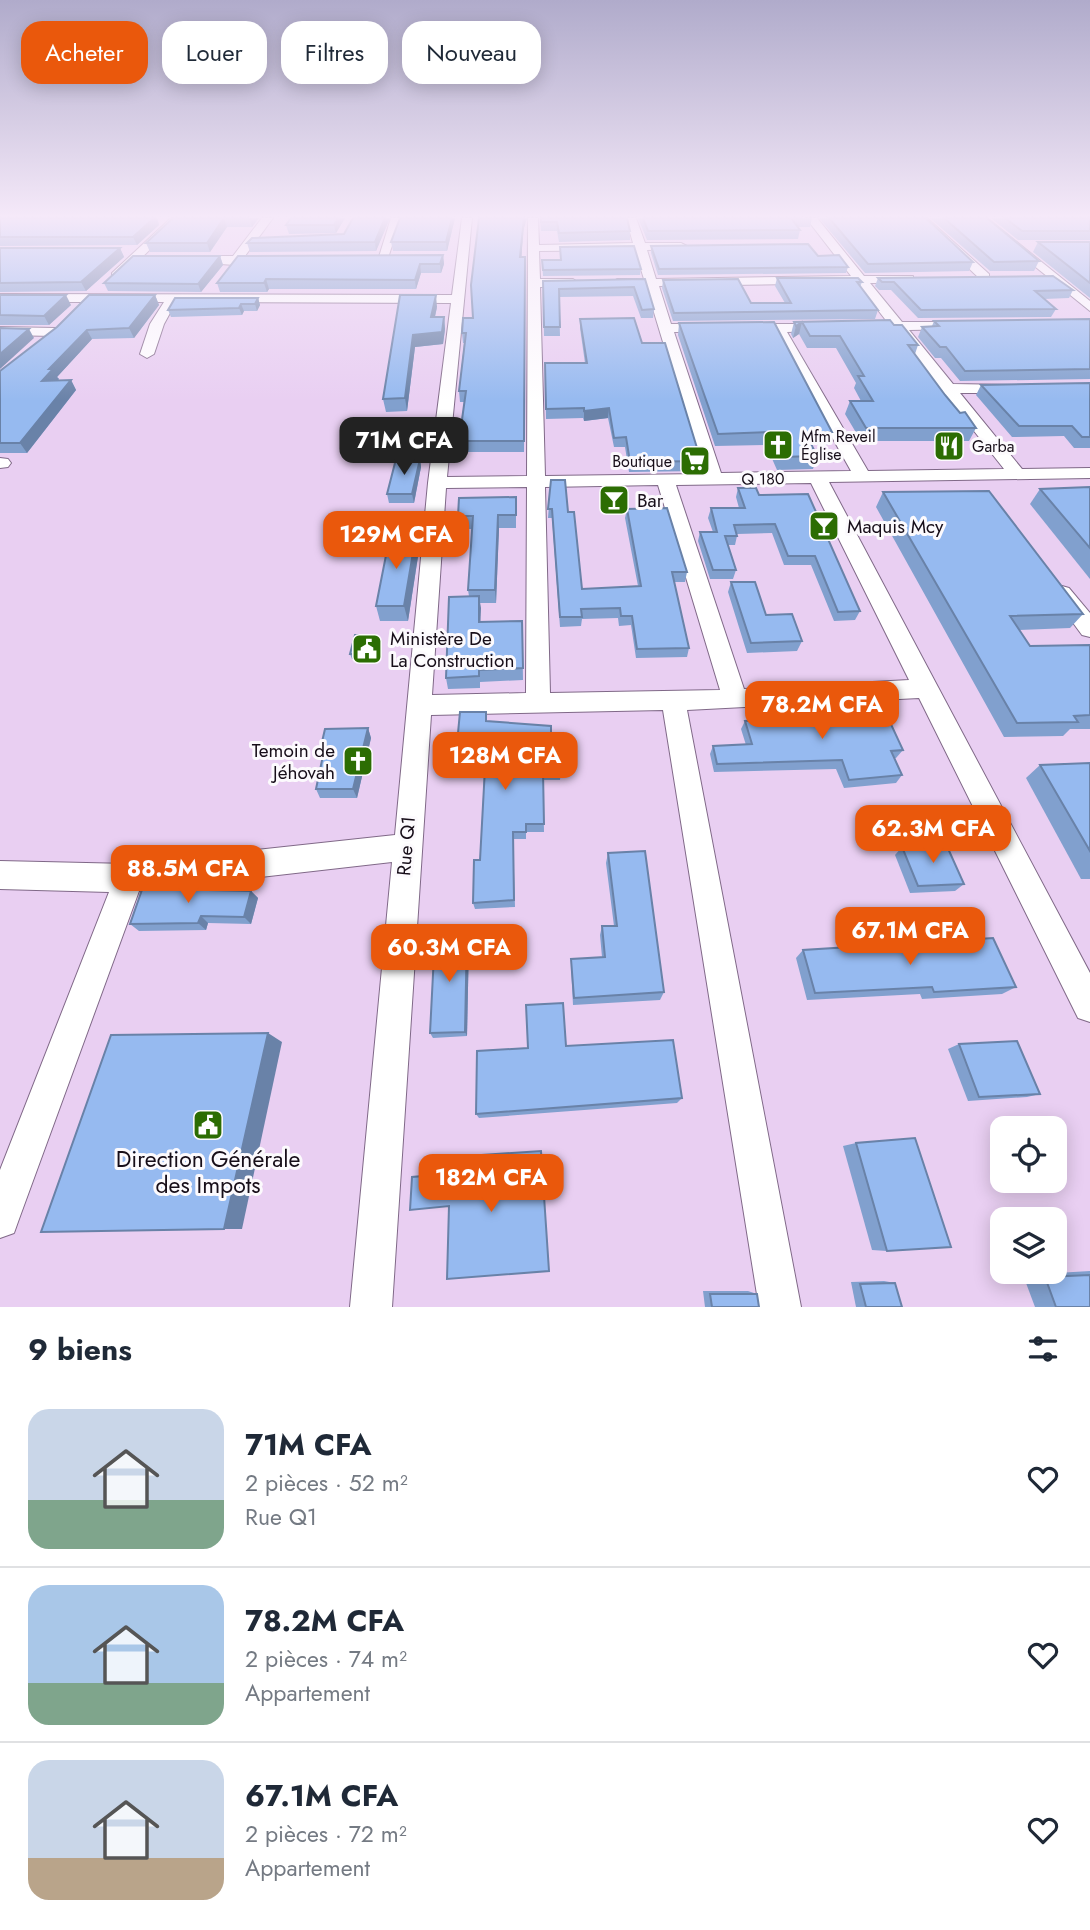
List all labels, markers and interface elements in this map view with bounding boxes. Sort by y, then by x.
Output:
chip: Acheter [21,21,148,84]
chip: Louer [162,21,267,84]
chip: Filtres [281,21,388,84]
chip: Nouveau [402,21,541,84]
pin: 71M CFA [339,418,469,477]
text: 71M CFA [355,423,453,457]
place label: Mfm Reveil Église [801,425,876,466]
church icon: Mfm Reveil Église [761,428,795,462]
restaurant icon: Garba [932,429,966,463]
place label: Garba [972,435,1014,458]
supermarket icon: Boutique [678,444,712,478]
place label: Boutique [612,450,672,473]
street label: Q 180 [741,467,785,491]
bar icon: Bar [597,483,631,517]
place label: Bar [637,487,664,514]
bar icon: Maquis Mcy [807,509,841,543]
pin: 129M CFA [324,512,468,571]
place label: Maquis Mcy [847,513,944,540]
text: 129M CFA [339,517,453,551]
place label: Ministère De La Construction [390,625,514,674]
public building icon: Ministère De La Construction [350,632,384,666]
pin: 78.2M CFA [742,682,902,741]
text: 78.2M CFA [761,687,883,721]
pin: 128M CFA [433,732,577,792]
place label: Temoin de Jéhovah [252,737,335,786]
text: 128M CFA [449,738,561,772]
church icon: Temoin de Jéhovah [341,744,375,778]
pin: 62.3M CFA [853,806,1013,865]
text: 62.3M CFA [871,811,995,845]
street label: Rue Q1 [390,815,422,877]
pin: 88.5M CFA [108,846,268,905]
text: 88.5M CFA [127,851,249,885]
pin: 67.1M CFA [830,908,990,967]
text: 67.1M CFA [851,913,969,947]
pin: 60.3M CFA [369,925,529,984]
text: 60.3M CFA [387,930,511,964]
public building icon: Direction Générale des Impots [191,1108,225,1142]
map controls [990,1116,1067,1284]
button: locate [990,1116,1067,1193]
place label: Direction Générale des Impots [116,1142,301,1202]
pin: 182M CFA [419,1154,563,1214]
text: 182M CFA [435,1160,547,1194]
button: layers [990,1207,1067,1284]
text: 9 biens [28,1328,132,1371]
icon: filters [1024,1330,1062,1368]
text: 71M CFA [245,1423,372,1466]
icon: home [84,1437,168,1521]
icon: heart [1024,1460,1062,1498]
text: 2 pièces · 52 m² [245,1466,408,1500]
text: Rue Q1 [245,1500,317,1534]
text: 78.2M CFA [245,1599,404,1642]
icon: home [84,1613,168,1697]
icon: heart [1024,1636,1062,1674]
text: 2 pièces · 74 m² [245,1642,407,1676]
text: Appartement [245,1676,370,1710]
text: 67.1M CFA [245,1774,398,1817]
icon: home [84,1788,168,1872]
icon: heart [1024,1811,1062,1849]
text: 2 pièces · 72 m² [245,1817,407,1851]
text: Appartement [245,1851,370,1885]

